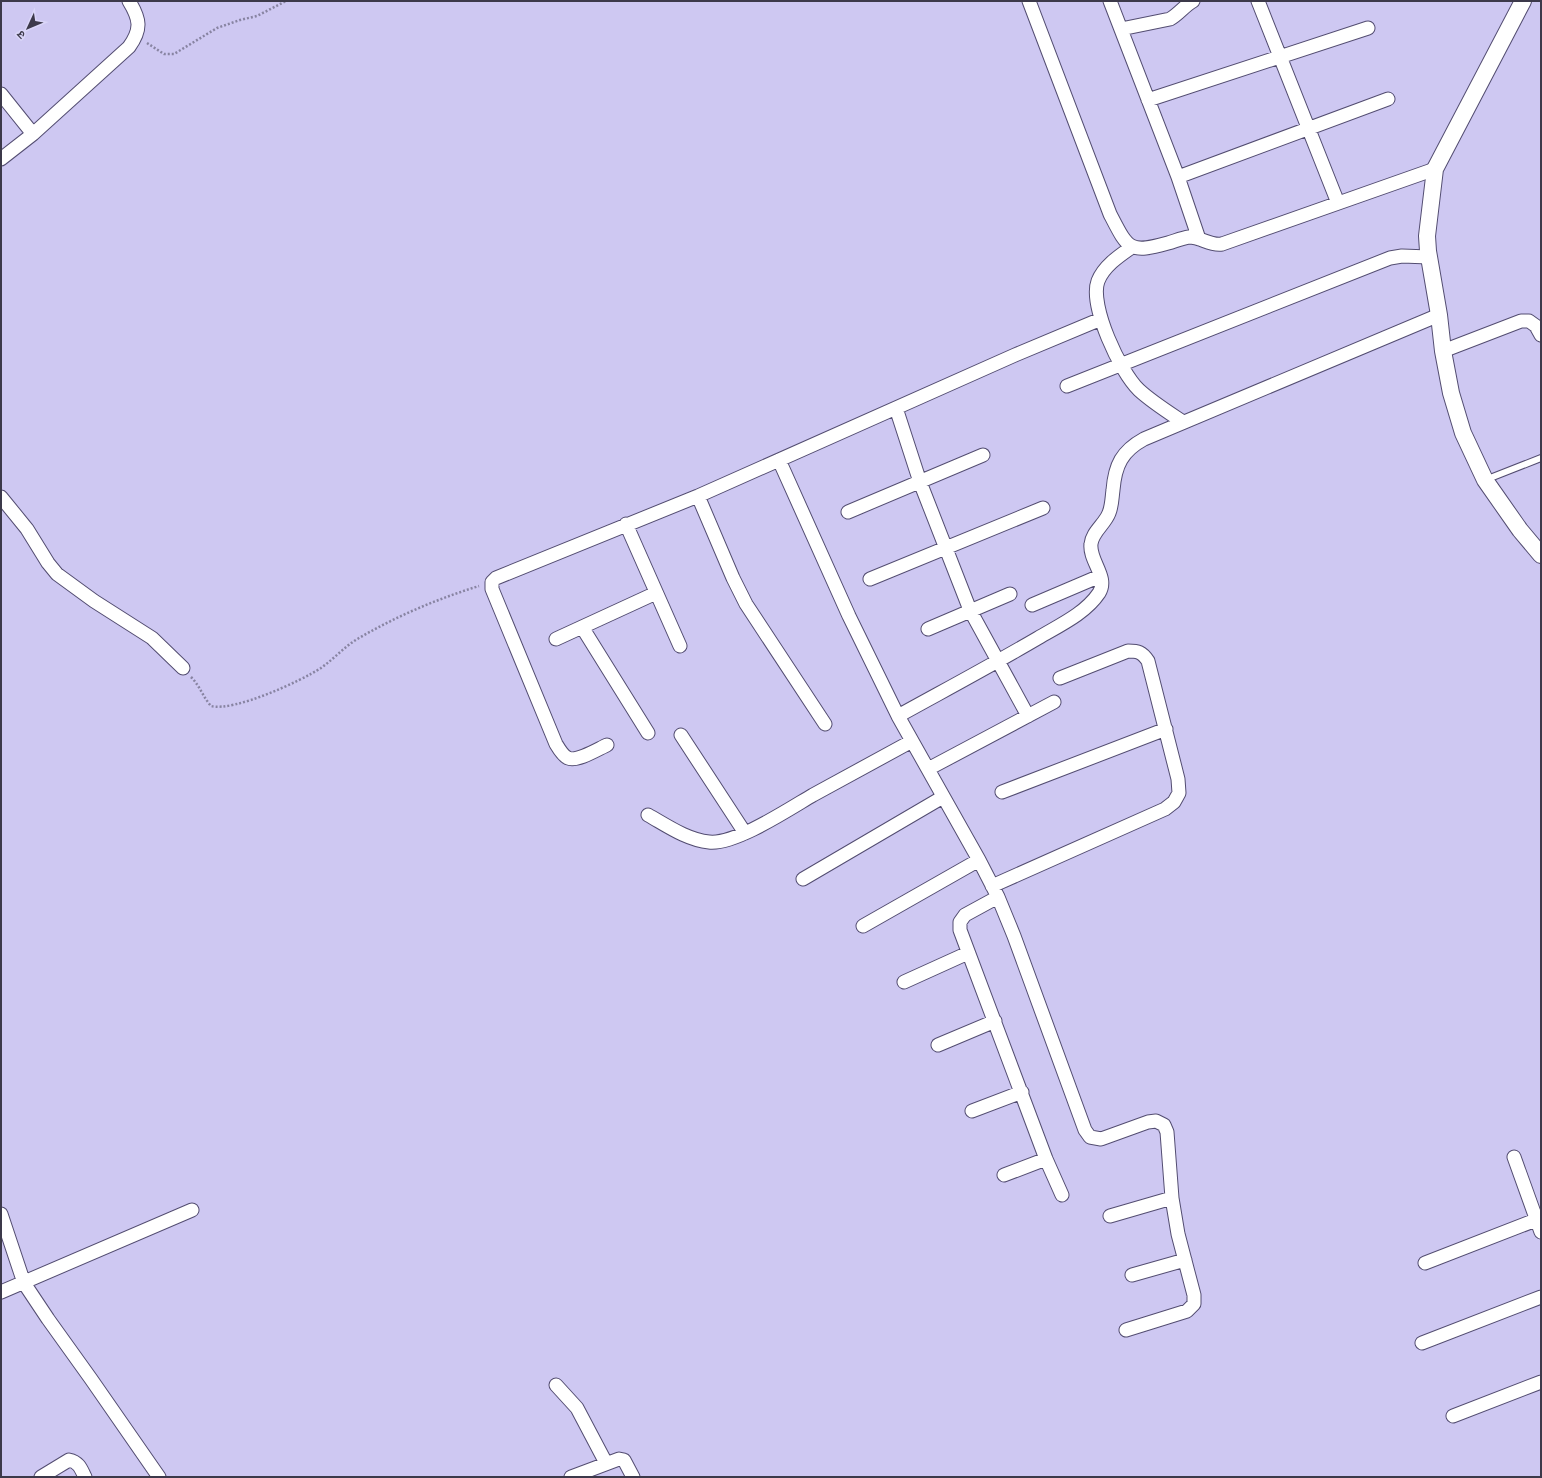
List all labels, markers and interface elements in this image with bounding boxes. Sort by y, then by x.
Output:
north arrow [8,8,48,48]
text: उ [12,27,28,43]

